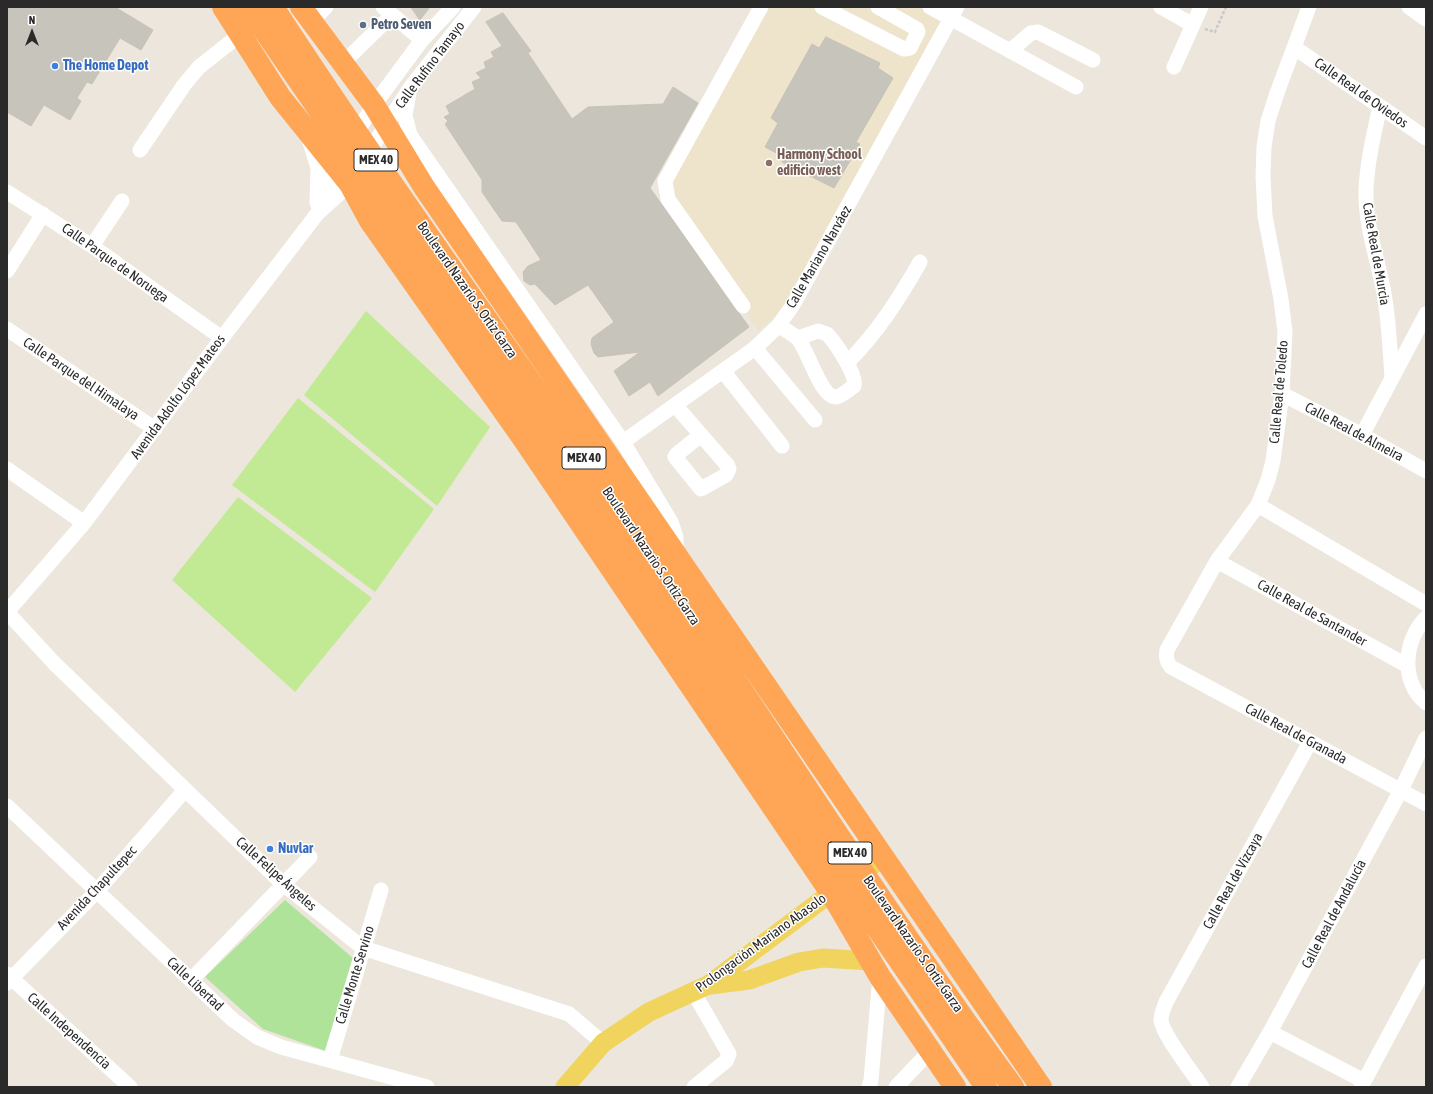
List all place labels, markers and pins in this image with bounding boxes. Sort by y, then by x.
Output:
place label: Petro Seven [371,17,432,33]
marker: Petro Seven [358,20,368,30]
place label: The Home Depot [63,58,148,74]
marker: The Home Depot [50,61,60,71]
place label: Harmony School edificio west [777,147,862,180]
marker: Harmony School edificio west [764,158,774,168]
place label: Nuvlar [278,841,313,857]
marker: Nuvlar [265,844,275,854]

